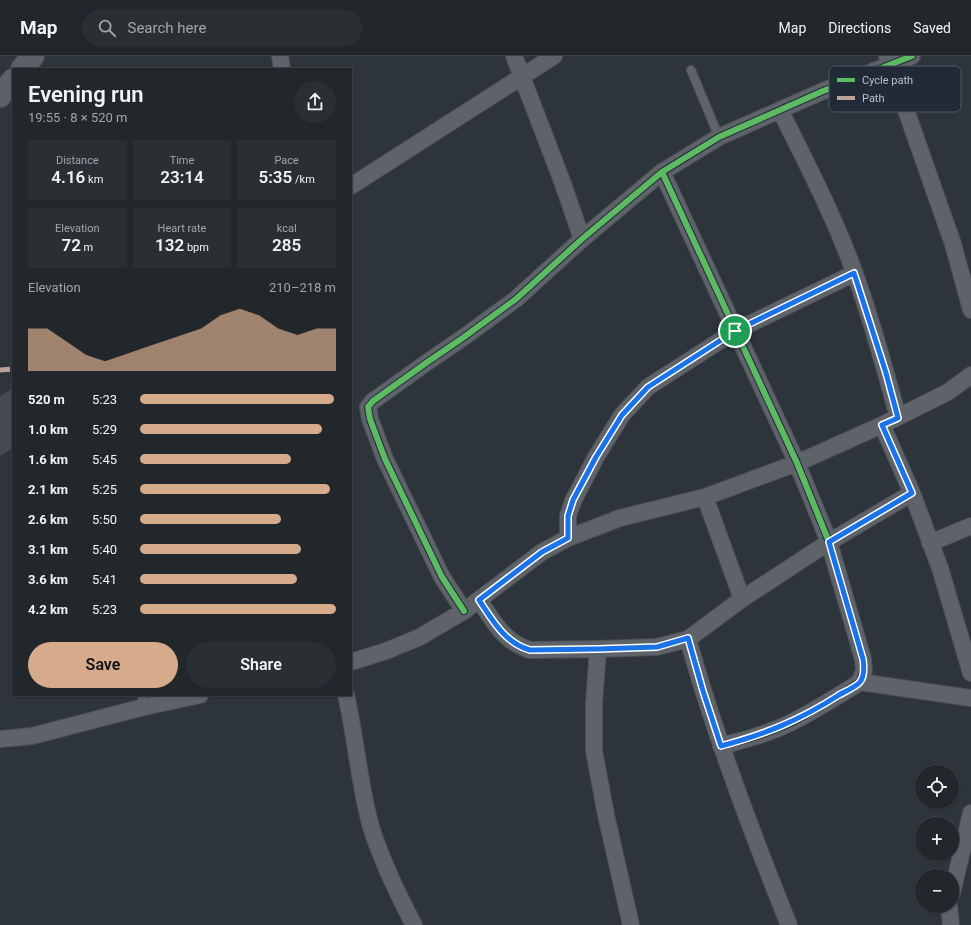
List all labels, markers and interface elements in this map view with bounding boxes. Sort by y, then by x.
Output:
search box [82,10,362,46]
text: Map [20,16,58,39]
icon: search [96,17,118,39]
text: Search here [128,19,206,37]
text: Map [779,20,806,36]
text: Directions [828,20,891,36]
text: Saved [913,20,951,36]
legend [829,66,961,112]
text: Cycle path [862,74,913,87]
button: share [294,81,336,123]
text: Evening run [28,82,144,107]
text: Path [862,92,885,105]
text: 19:55 · 8 × 520 m [28,110,127,125]
text: Distance [56,154,99,167]
text: Time [170,154,194,167]
text: Pace [274,154,299,167]
text: 4.16 [51,167,85,187]
text: 23:14 [160,167,204,187]
text: 5:35 [259,167,292,187]
text: km [85,173,103,186]
text: /km [292,173,315,186]
text: Elevation [55,222,100,235]
text: Heart rate [158,222,206,235]
text: kcal [277,222,297,235]
text: 72 [61,235,81,255]
text: 132 [155,235,184,255]
text: 285 [272,235,301,255]
text: m [81,241,93,254]
text: bpm [184,241,209,254]
text: Elevation [28,280,81,295]
text: 210–218 m [269,280,336,295]
pin [718,314,752,348]
icon: arrive [724,320,746,342]
text: 520 m [28,392,65,407]
text: 5:23 [92,392,117,407]
text: 1.0 km [28,422,68,437]
text: 5:29 [92,422,117,437]
text: 1.6 km [28,452,68,467]
text: 5:45 [92,452,117,467]
text: 2.1 km [28,482,68,497]
text: 5:25 [92,482,117,497]
text: 2.6 km [28,512,68,527]
text: 5:50 [92,512,117,527]
text: 3.1 km [28,542,68,557]
text: 5:40 [92,542,117,557]
text: 3.6 km [28,572,68,587]
text: 5:41 [92,572,117,587]
text: 4.2 km [28,602,68,617]
text: 5:23 [92,602,117,617]
button: Save [28,642,178,688]
button: Share [186,642,336,688]
map controls [915,765,959,913]
button: locate [915,765,959,809]
button: + [915,817,959,861]
button: − [915,869,959,913]

